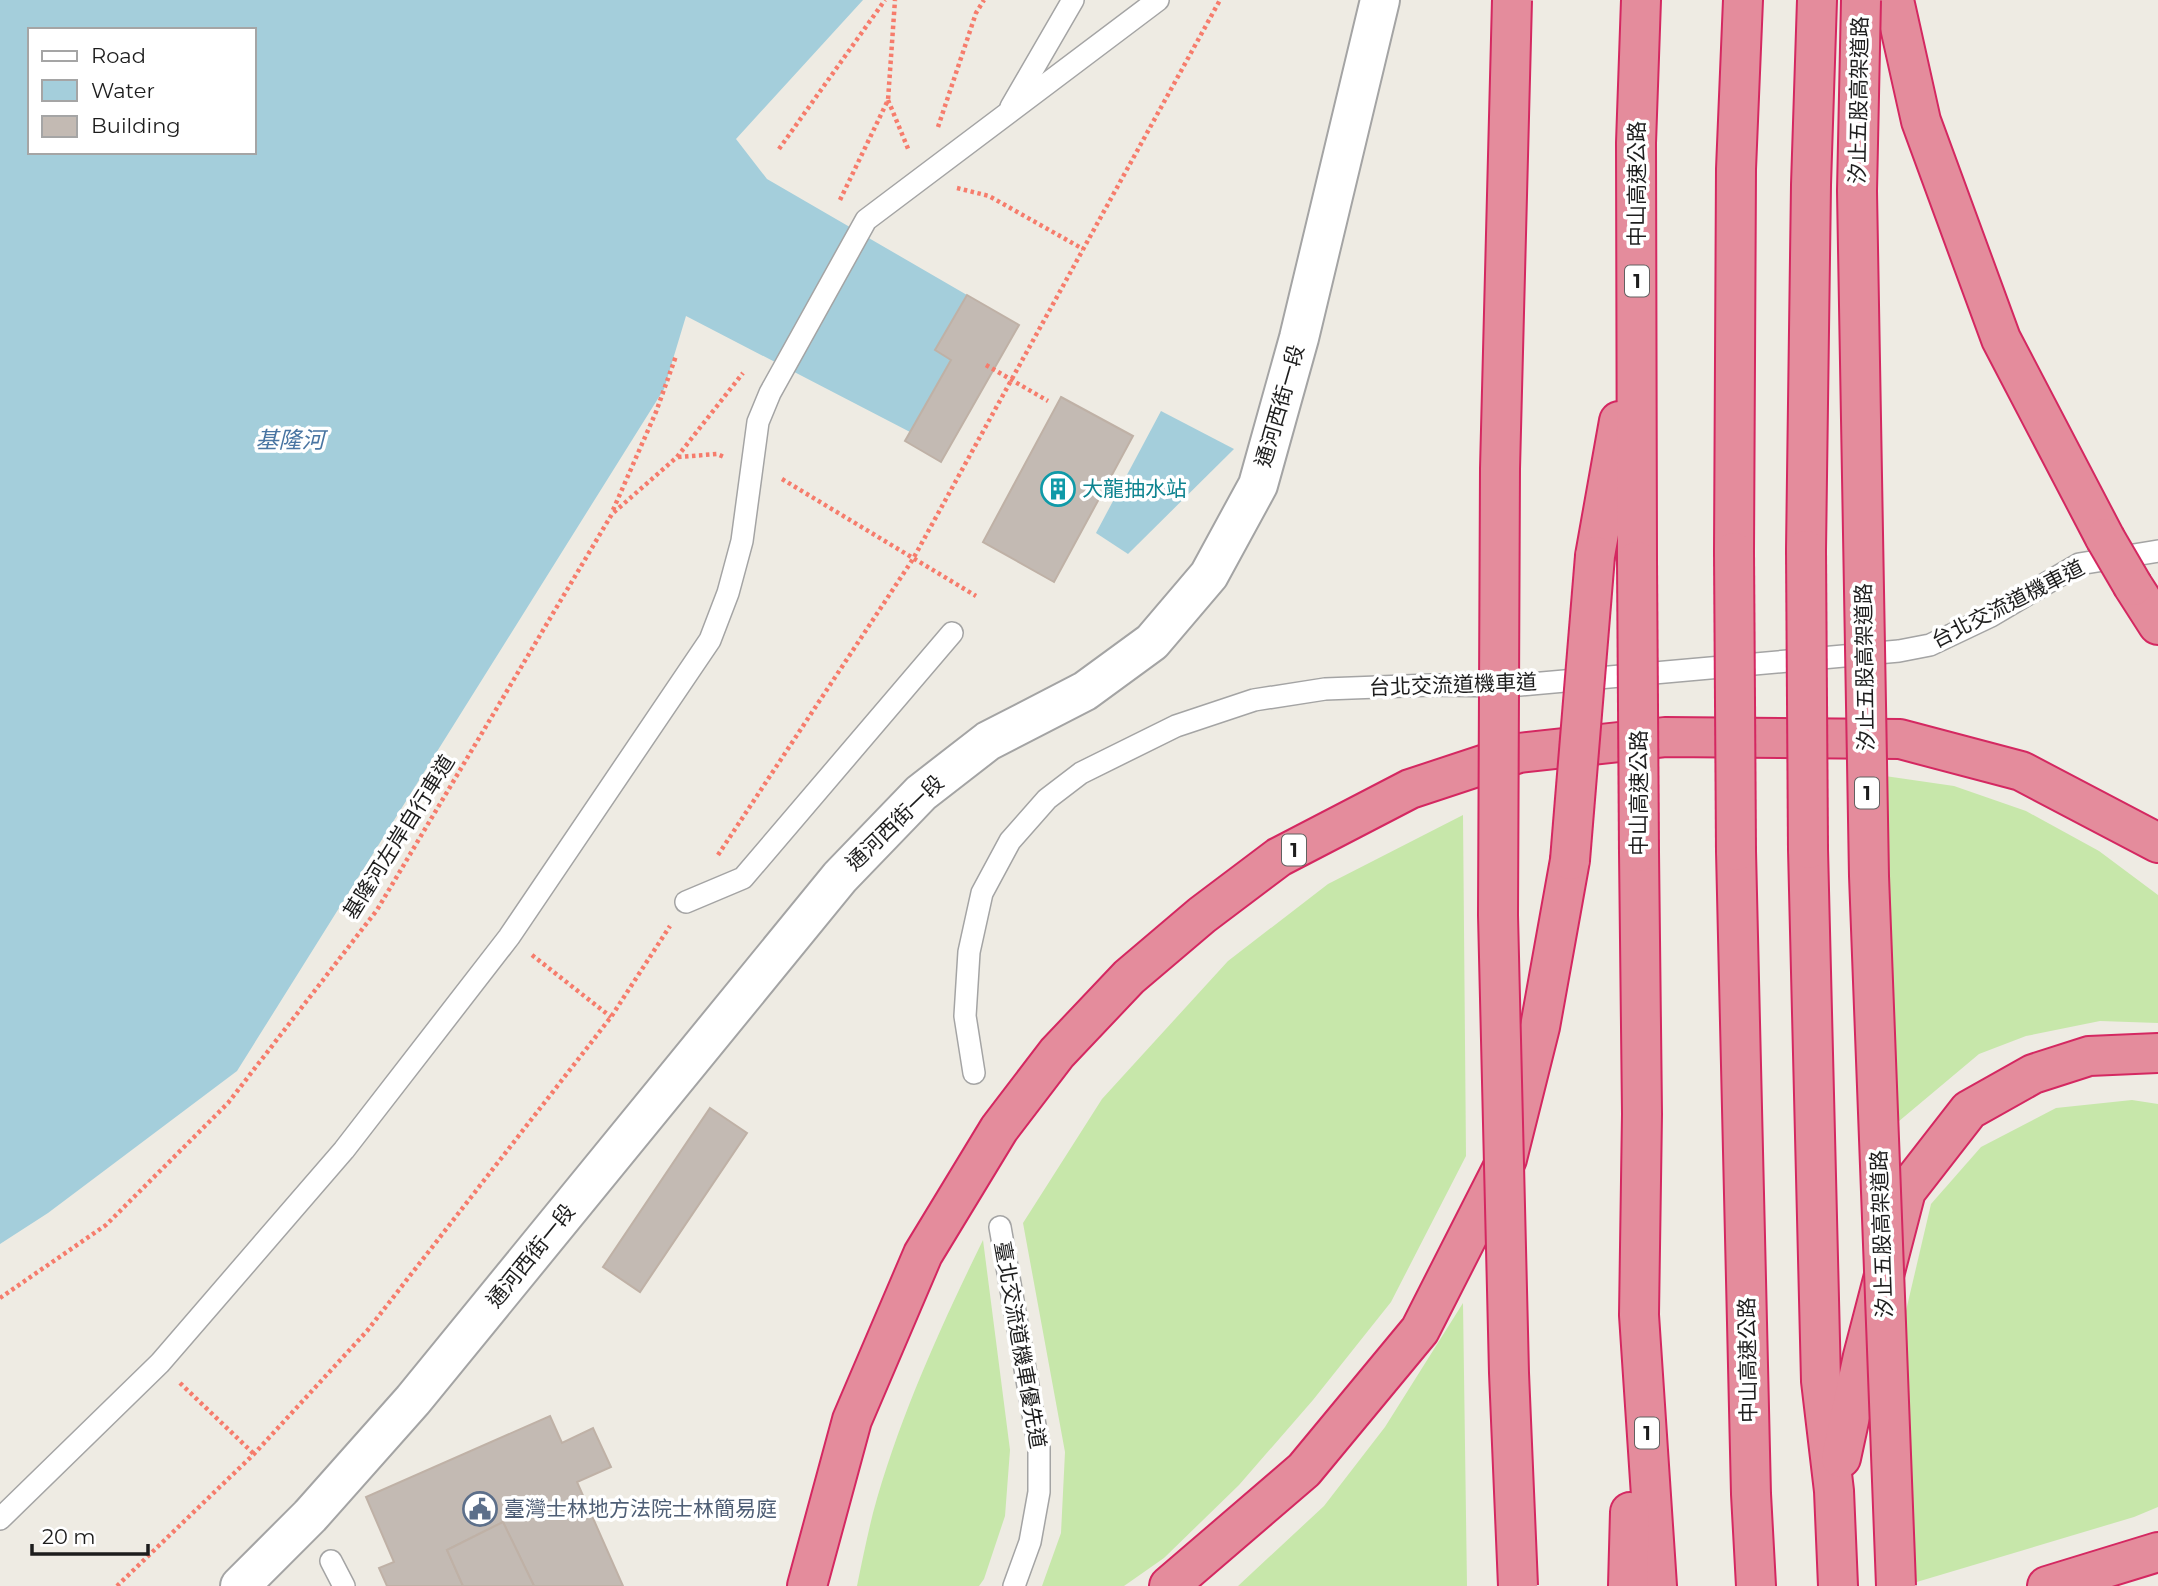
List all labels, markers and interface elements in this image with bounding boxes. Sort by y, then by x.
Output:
street label: 汐止五股高架道路 [1845,16,1872,184]
legend [28,28,256,154]
text: Road [91,43,146,68]
text: Water [91,78,155,103]
text: Building [91,113,181,138]
street label: 中山高速公路 [1624,121,1649,247]
road number: 1 [1625,266,1649,296]
street label: 通河西街一段 [1250,342,1309,470]
water label: 基隆河 [256,426,329,454]
building icon: 大龍抽水站 [1039,470,1077,508]
place label: 大龍抽水站 [1082,476,1187,501]
street label: 台北交流道機車道 [1927,554,2088,653]
street label: 汐止五股高架道路 [1851,583,1878,751]
street label: 台北交流道機車道 [1369,669,1537,700]
street label: 中山高速公路 [1626,730,1651,856]
street label: 基隆河左岸自行車道 [338,750,459,923]
street label: 通河西街一段 [841,770,949,875]
road number: 1 [1855,778,1879,808]
road number: 1 [1282,834,1306,866]
street label: 汐止五股高架道路 [1866,1150,1897,1318]
street label: 通河西街一段 [481,1199,580,1313]
street label: 臺北交流道機車優先道 [990,1239,1051,1450]
street label: 中山高速公路 [1734,1297,1761,1423]
road number: 1 [1635,1418,1659,1448]
public building icon: 臺灣士林地方法院士林簡易庭 [461,1490,499,1528]
place label: 臺灣士林地方法院士林簡易庭 [504,1496,777,1521]
scale bar [32,1512,147,1556]
text: 20 m [42,1524,96,1549]

